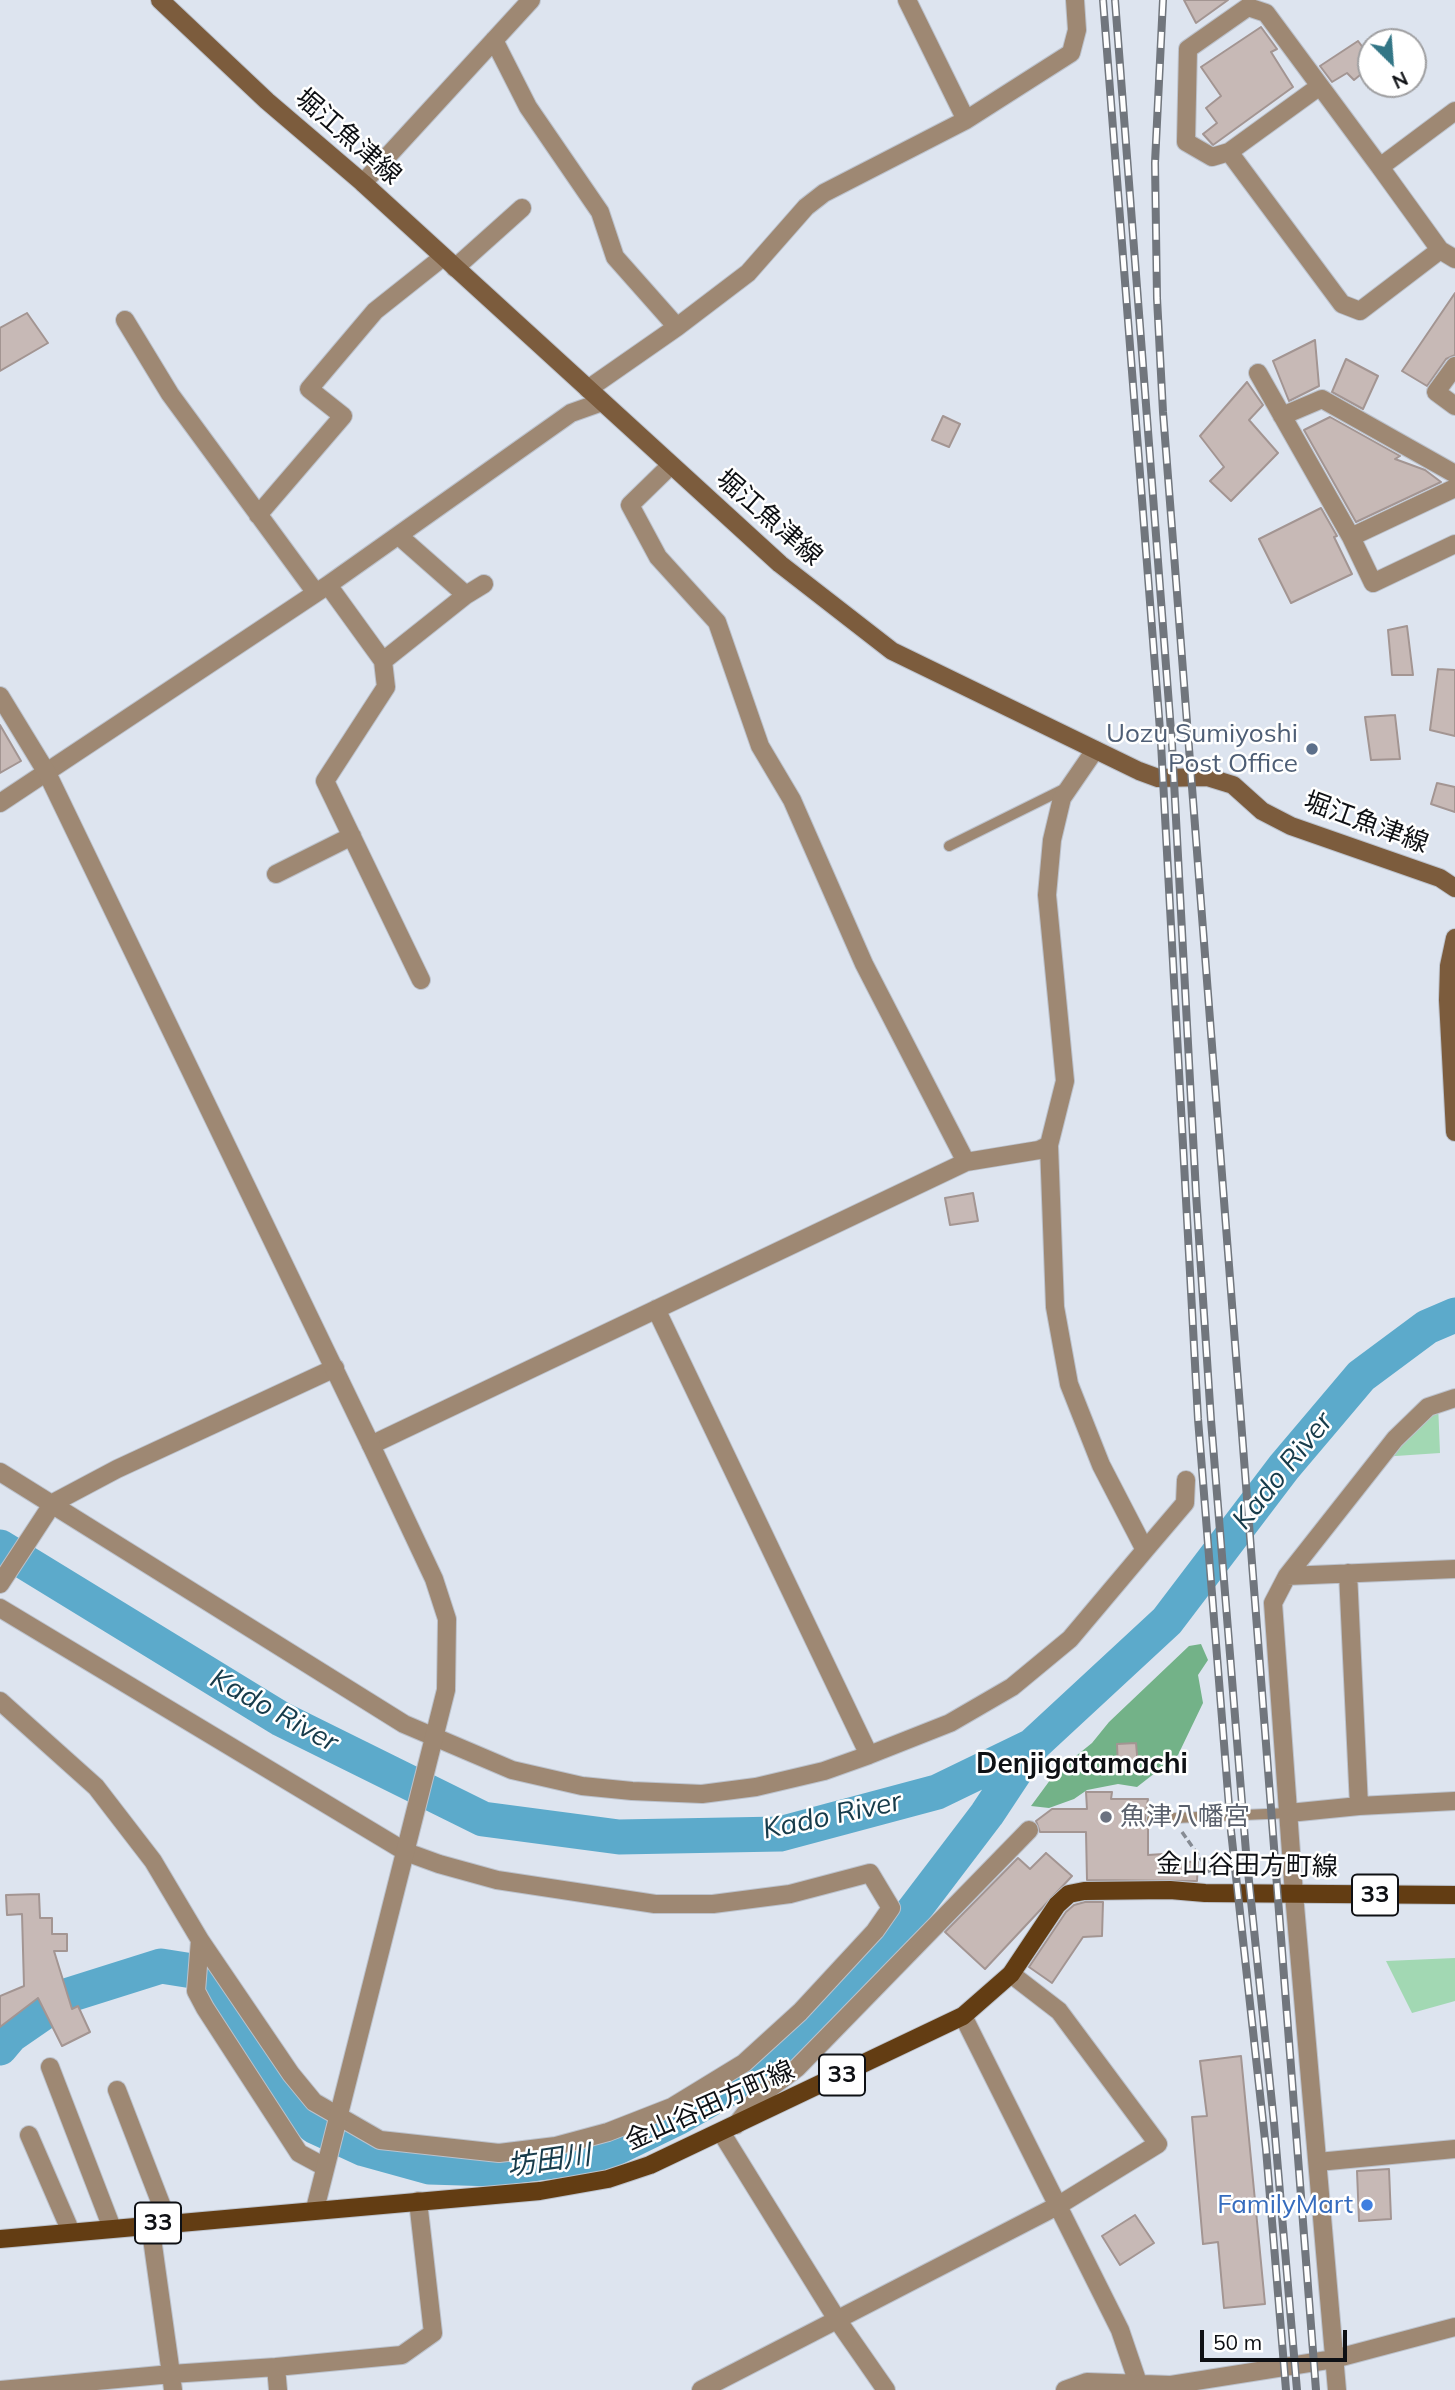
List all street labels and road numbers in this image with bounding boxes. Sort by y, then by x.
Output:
street label: 堀江魚津線 [289,83,407,191]
street label: 堀江魚津線 [710,464,828,572]
street label: 堀江魚津線 [1300,786,1432,860]
street label: 金山谷田方町線 [1156,1849,1338,1883]
road number: 33 [1352,1874,1398,1916]
road number: 33 [819,2054,865,2096]
street label: 金山谷田方町線 [621,2055,799,2157]
road number: 33 [135,2202,181,2244]

